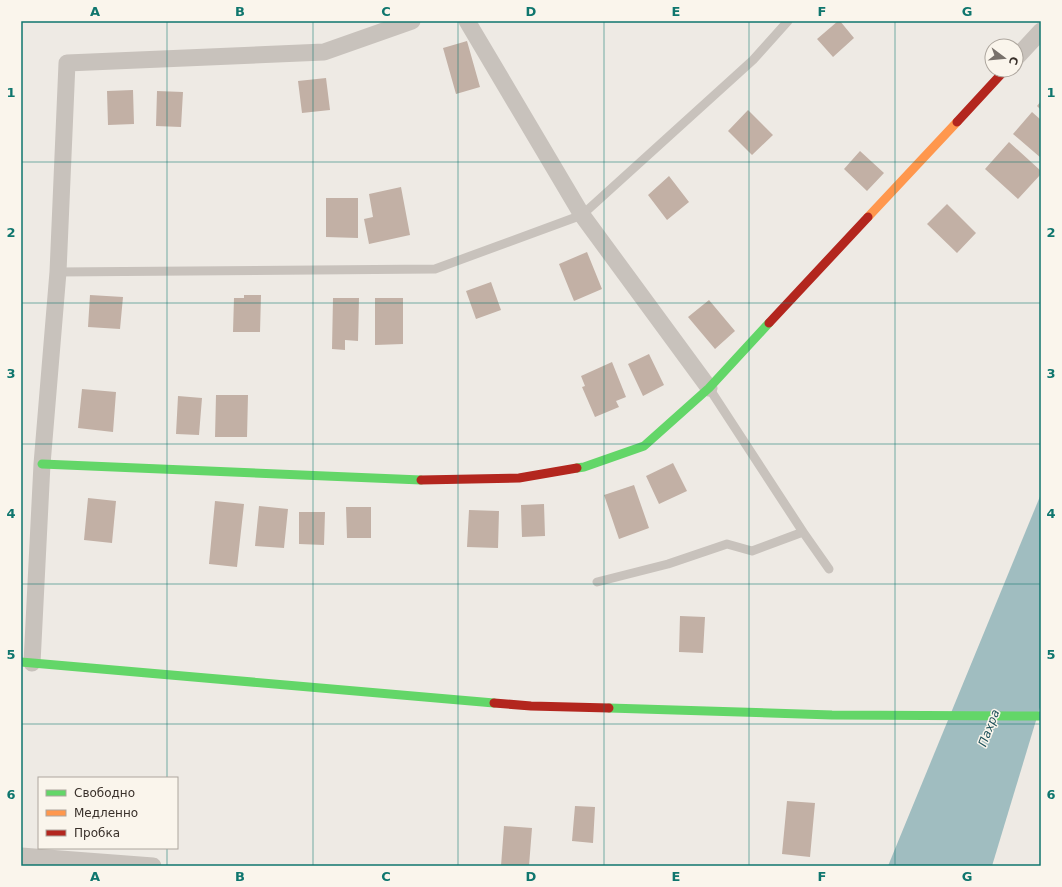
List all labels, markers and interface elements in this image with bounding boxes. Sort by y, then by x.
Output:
text: A [90,4,100,19]
text: B [235,4,245,19]
text: C [381,4,391,19]
text: D [526,4,537,19]
text: E [672,4,680,19]
text: F [818,4,826,19]
text: G [962,4,972,19]
north arrow [984,38,1024,78]
text: С [1006,55,1020,66]
text: 1 [6,85,16,100]
text: 1 [1046,85,1056,100]
text: 2 [6,225,16,240]
text: 2 [1046,225,1056,240]
text: 3 [6,366,16,381]
text: 3 [1046,366,1056,381]
text: 4 [6,506,16,521]
text: 4 [1046,506,1056,521]
text: 5 [6,647,16,662]
text: 5 [1046,647,1056,662]
water label: Пахра [976,708,1002,748]
legend [38,777,178,849]
text: Свободно [74,786,135,800]
text: 6 [6,787,16,802]
text: 6 [1046,787,1056,802]
text: Медленно [74,806,138,820]
text: Пробка [74,826,120,840]
text: A [90,869,100,884]
text: B [235,869,245,884]
text: C [381,869,391,884]
text: D [526,869,537,884]
text: E [672,869,680,884]
text: F [818,869,826,884]
text: G [962,869,972,884]

